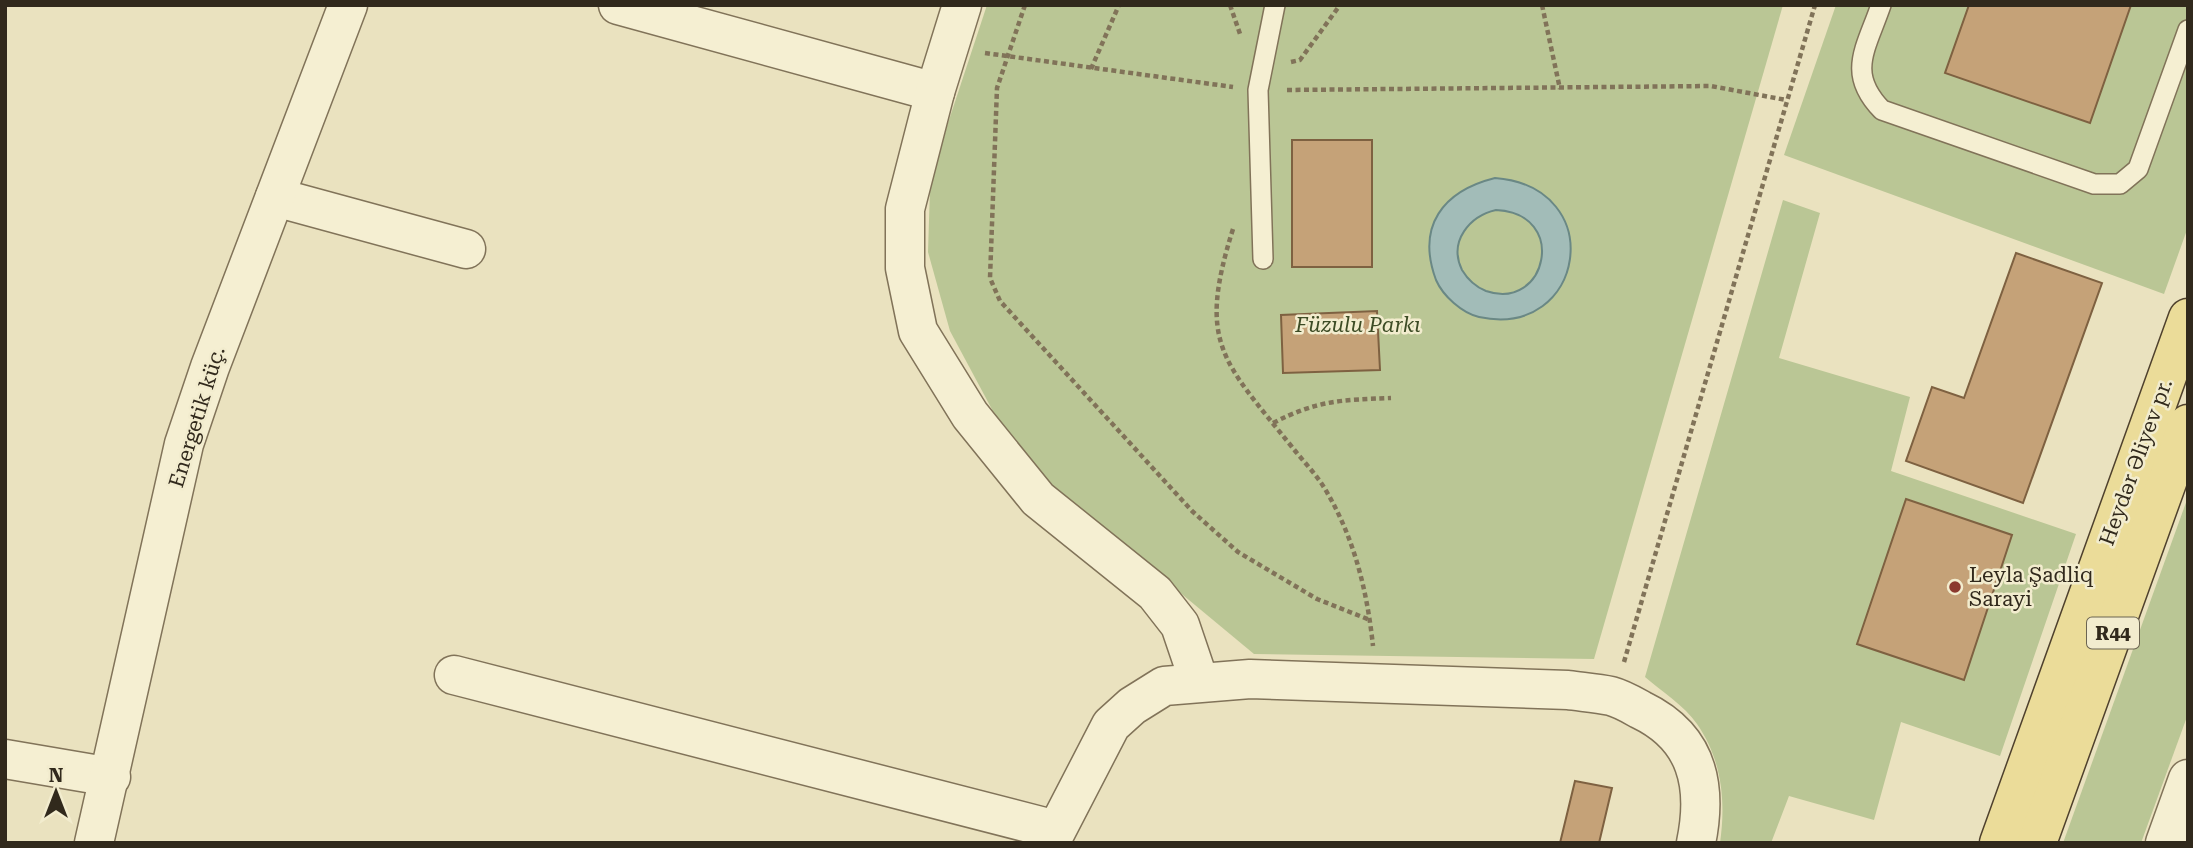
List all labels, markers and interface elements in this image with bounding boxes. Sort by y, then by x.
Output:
park label: Füzulu Parkı [1294,313,1421,337]
street label: Energetik küç. [164,344,230,490]
street label: Heydər Əliyev pr. [2095,375,2177,549]
place label: Leyla Şadliq Sarayi [1969,563,2094,611]
marker: Leyla Şadliq Sarayi [1947,579,1963,595]
road number: R44 [2087,618,2139,648]
north arrow [21,757,91,827]
text: N [49,764,64,787]

